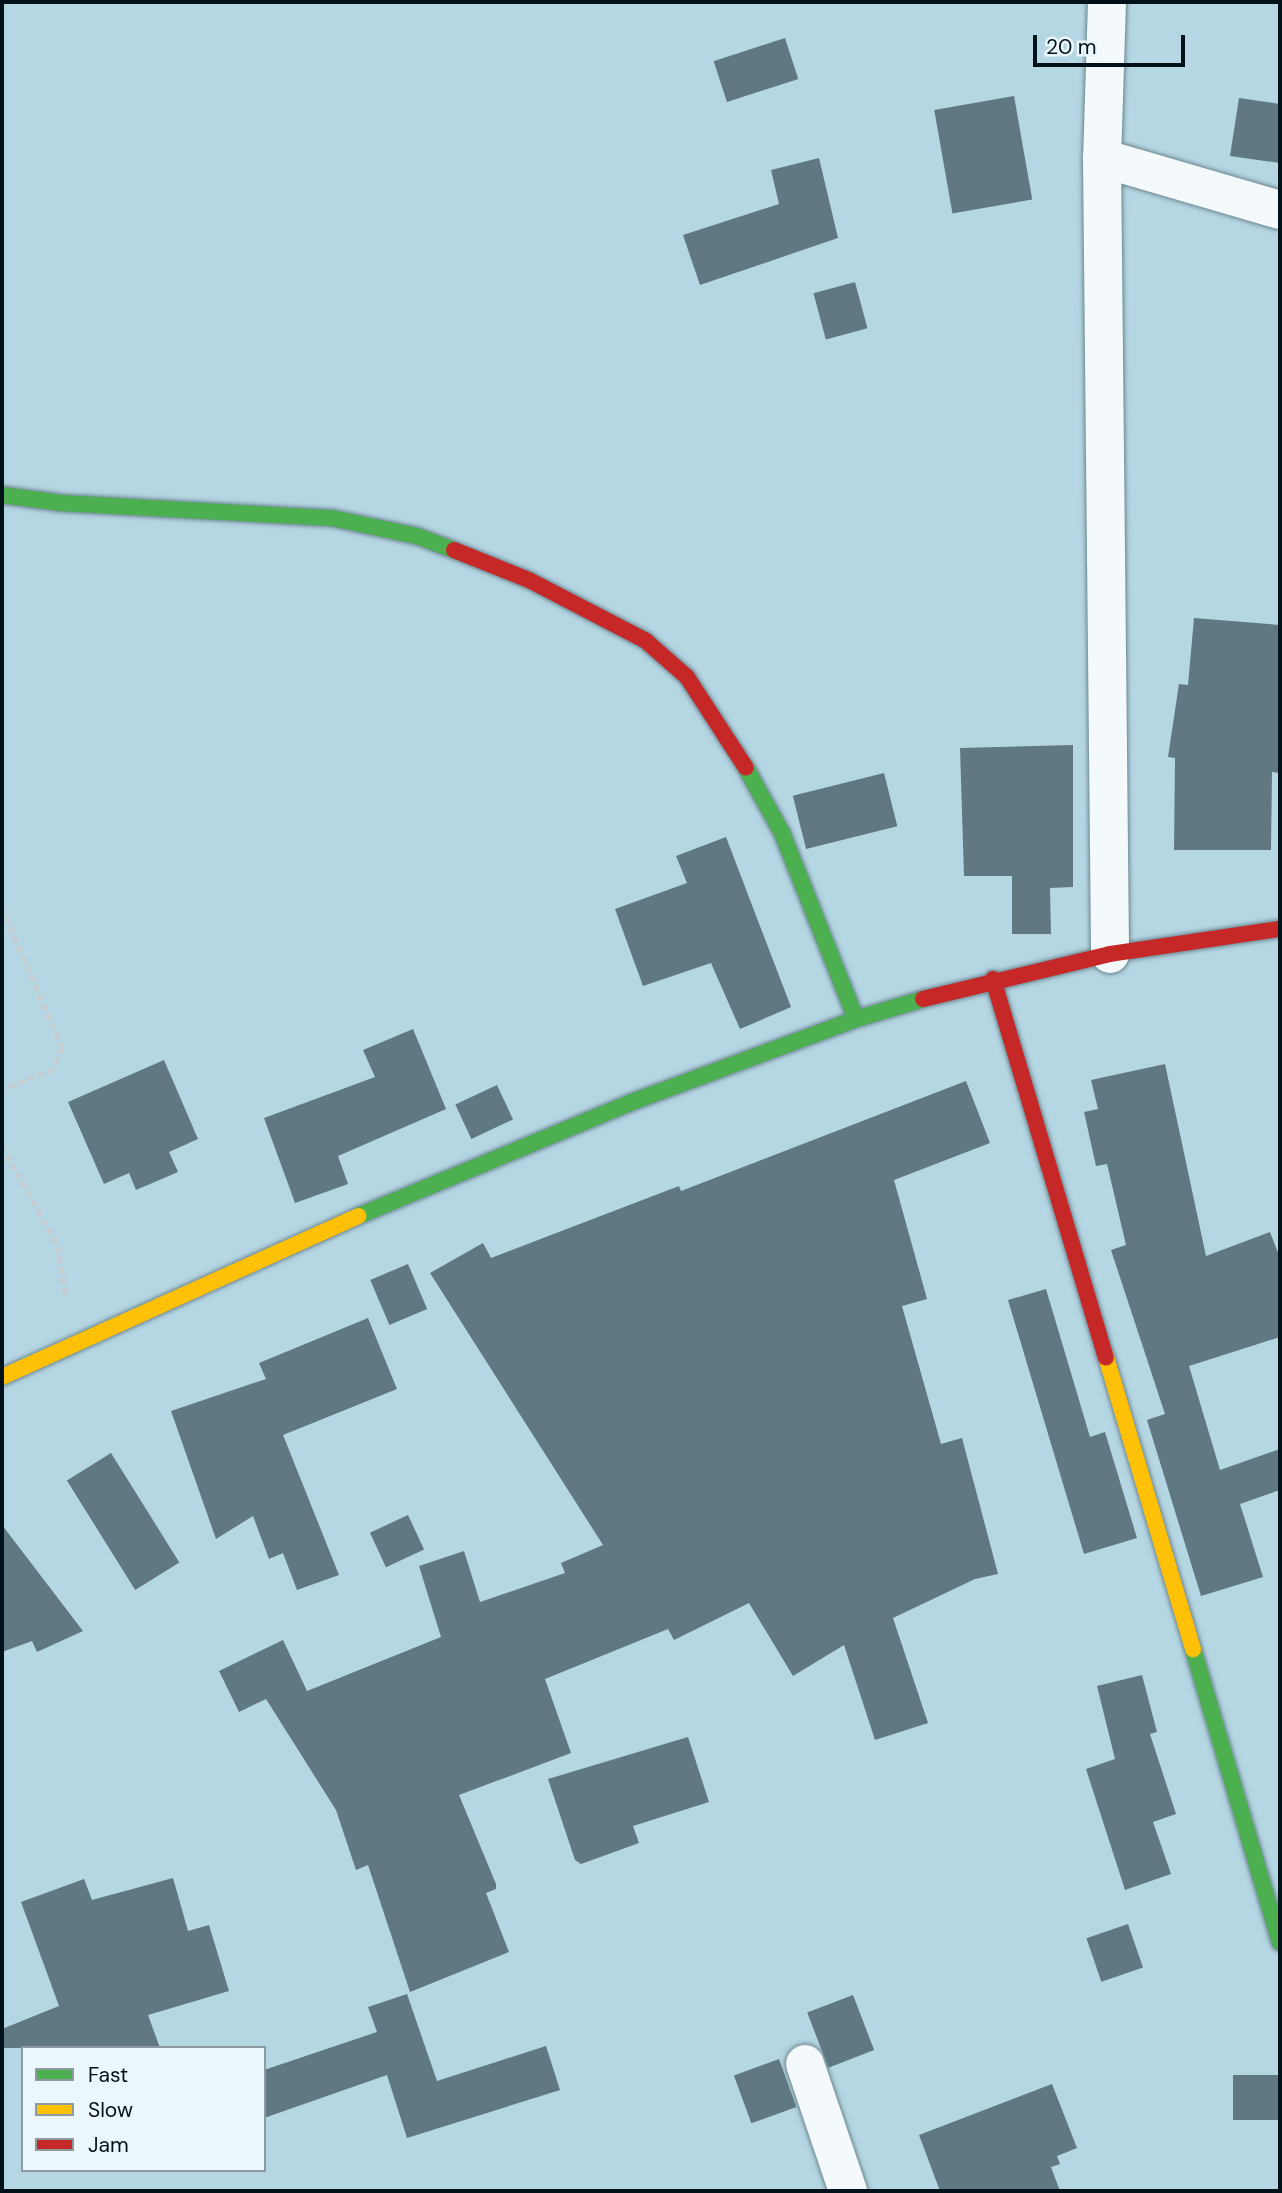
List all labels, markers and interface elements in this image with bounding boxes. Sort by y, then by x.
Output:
scale bar [1037,21,1189,65]
text: 20 m [1046,33,1097,61]
legend [21,2046,266,2172]
text: Fast [88,2061,128,2089]
text: Slow [88,2096,133,2124]
text: Jam [88,2131,129,2159]

